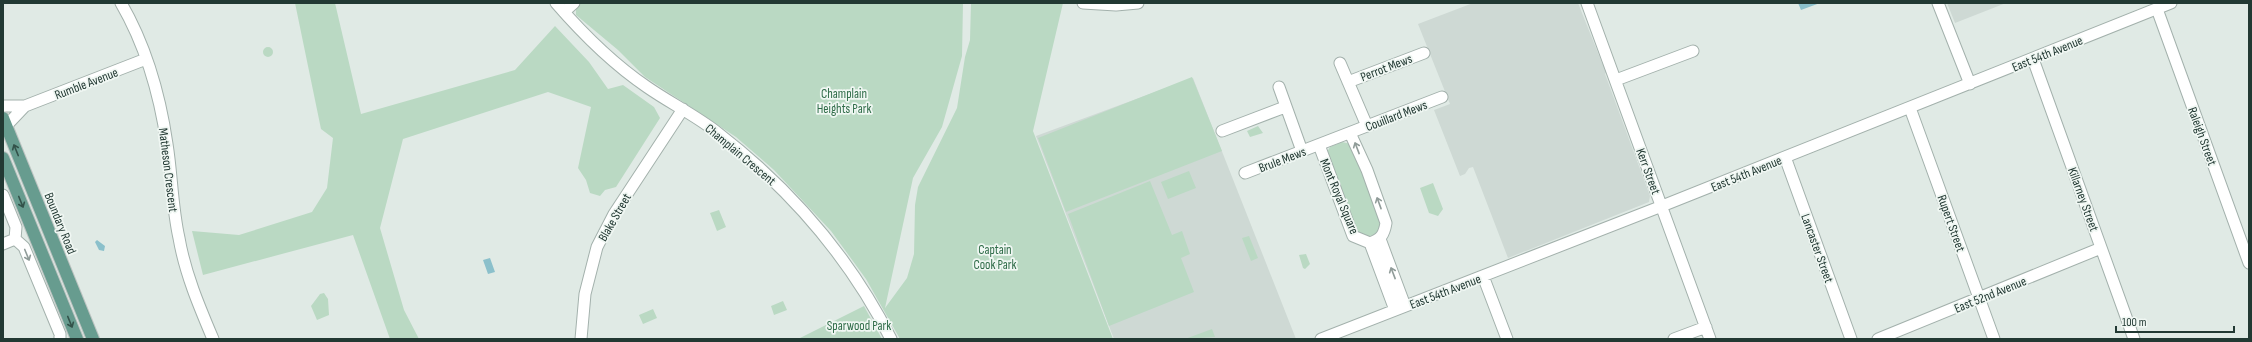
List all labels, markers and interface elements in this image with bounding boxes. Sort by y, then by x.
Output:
street label: East 54th Avenue [2010,32,2085,75]
street label: Perrot Mews [1358,51,1415,85]
street label: Rumble Avenue [52,65,120,103]
park label: Champlain Heights Park [817,86,871,117]
street label: Couillard Mews [1363,97,1430,135]
street label: Raleigh Street [2184,105,2220,168]
street label: Champlain Crescent [702,120,779,189]
street label: Matheson Crescent [155,127,181,213]
one-way arrow [1352,142,1360,154]
street label: Brule Mews [1256,143,1309,176]
one-way arrow [11,144,19,156]
street label: Kerr Street [1632,146,1664,197]
street label: East 54th Avenue [1709,152,1784,195]
street label: Mont Royal Square [1316,156,1362,237]
street label: Killarney Street [2064,165,2102,234]
street label: Boundary Road [40,190,80,257]
street label: Blake Street [595,191,635,244]
street label: Rupert Street [1933,193,1969,254]
one-way arrow [18,195,25,207]
one-way arrow [1375,198,1383,210]
street label: Lancaster Street [1797,212,1837,285]
park label: Captain Cook Park [973,242,1017,273]
one-way arrow [24,248,32,260]
one-way arrow [1388,267,1396,279]
street label: East 54th Avenue [1408,271,1483,313]
street label: East 52nd Avenue [1952,273,2029,317]
scale bar [2116,308,2234,334]
text: 100 m [2122,315,2147,330]
one-way arrow [67,316,75,328]
park label: Sparwood Park [827,318,891,334]

